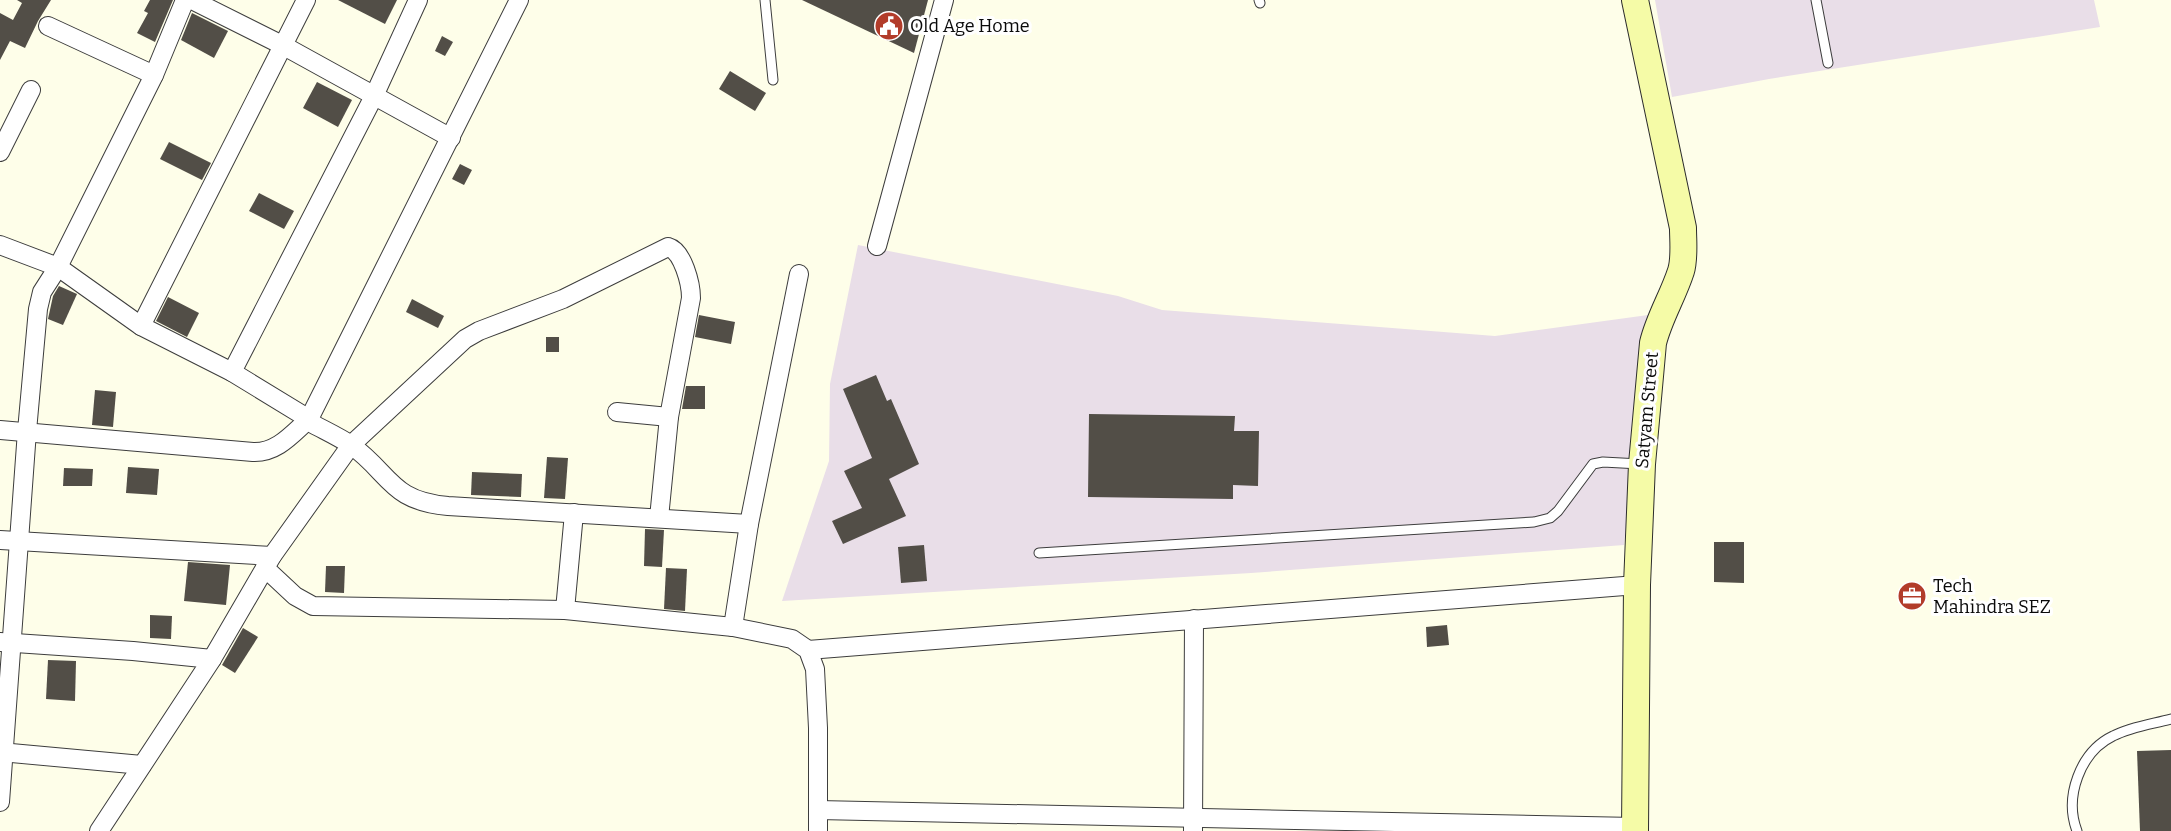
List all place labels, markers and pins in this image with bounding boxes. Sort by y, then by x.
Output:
public building icon: Old Age Home [873,10,905,42]
place label: Old Age Home [910,15,1030,37]
place label: Tech Mahindra SEZ [1933,575,2051,618]
office icon: Tech Mahindra SEZ [1896,580,1928,612]

